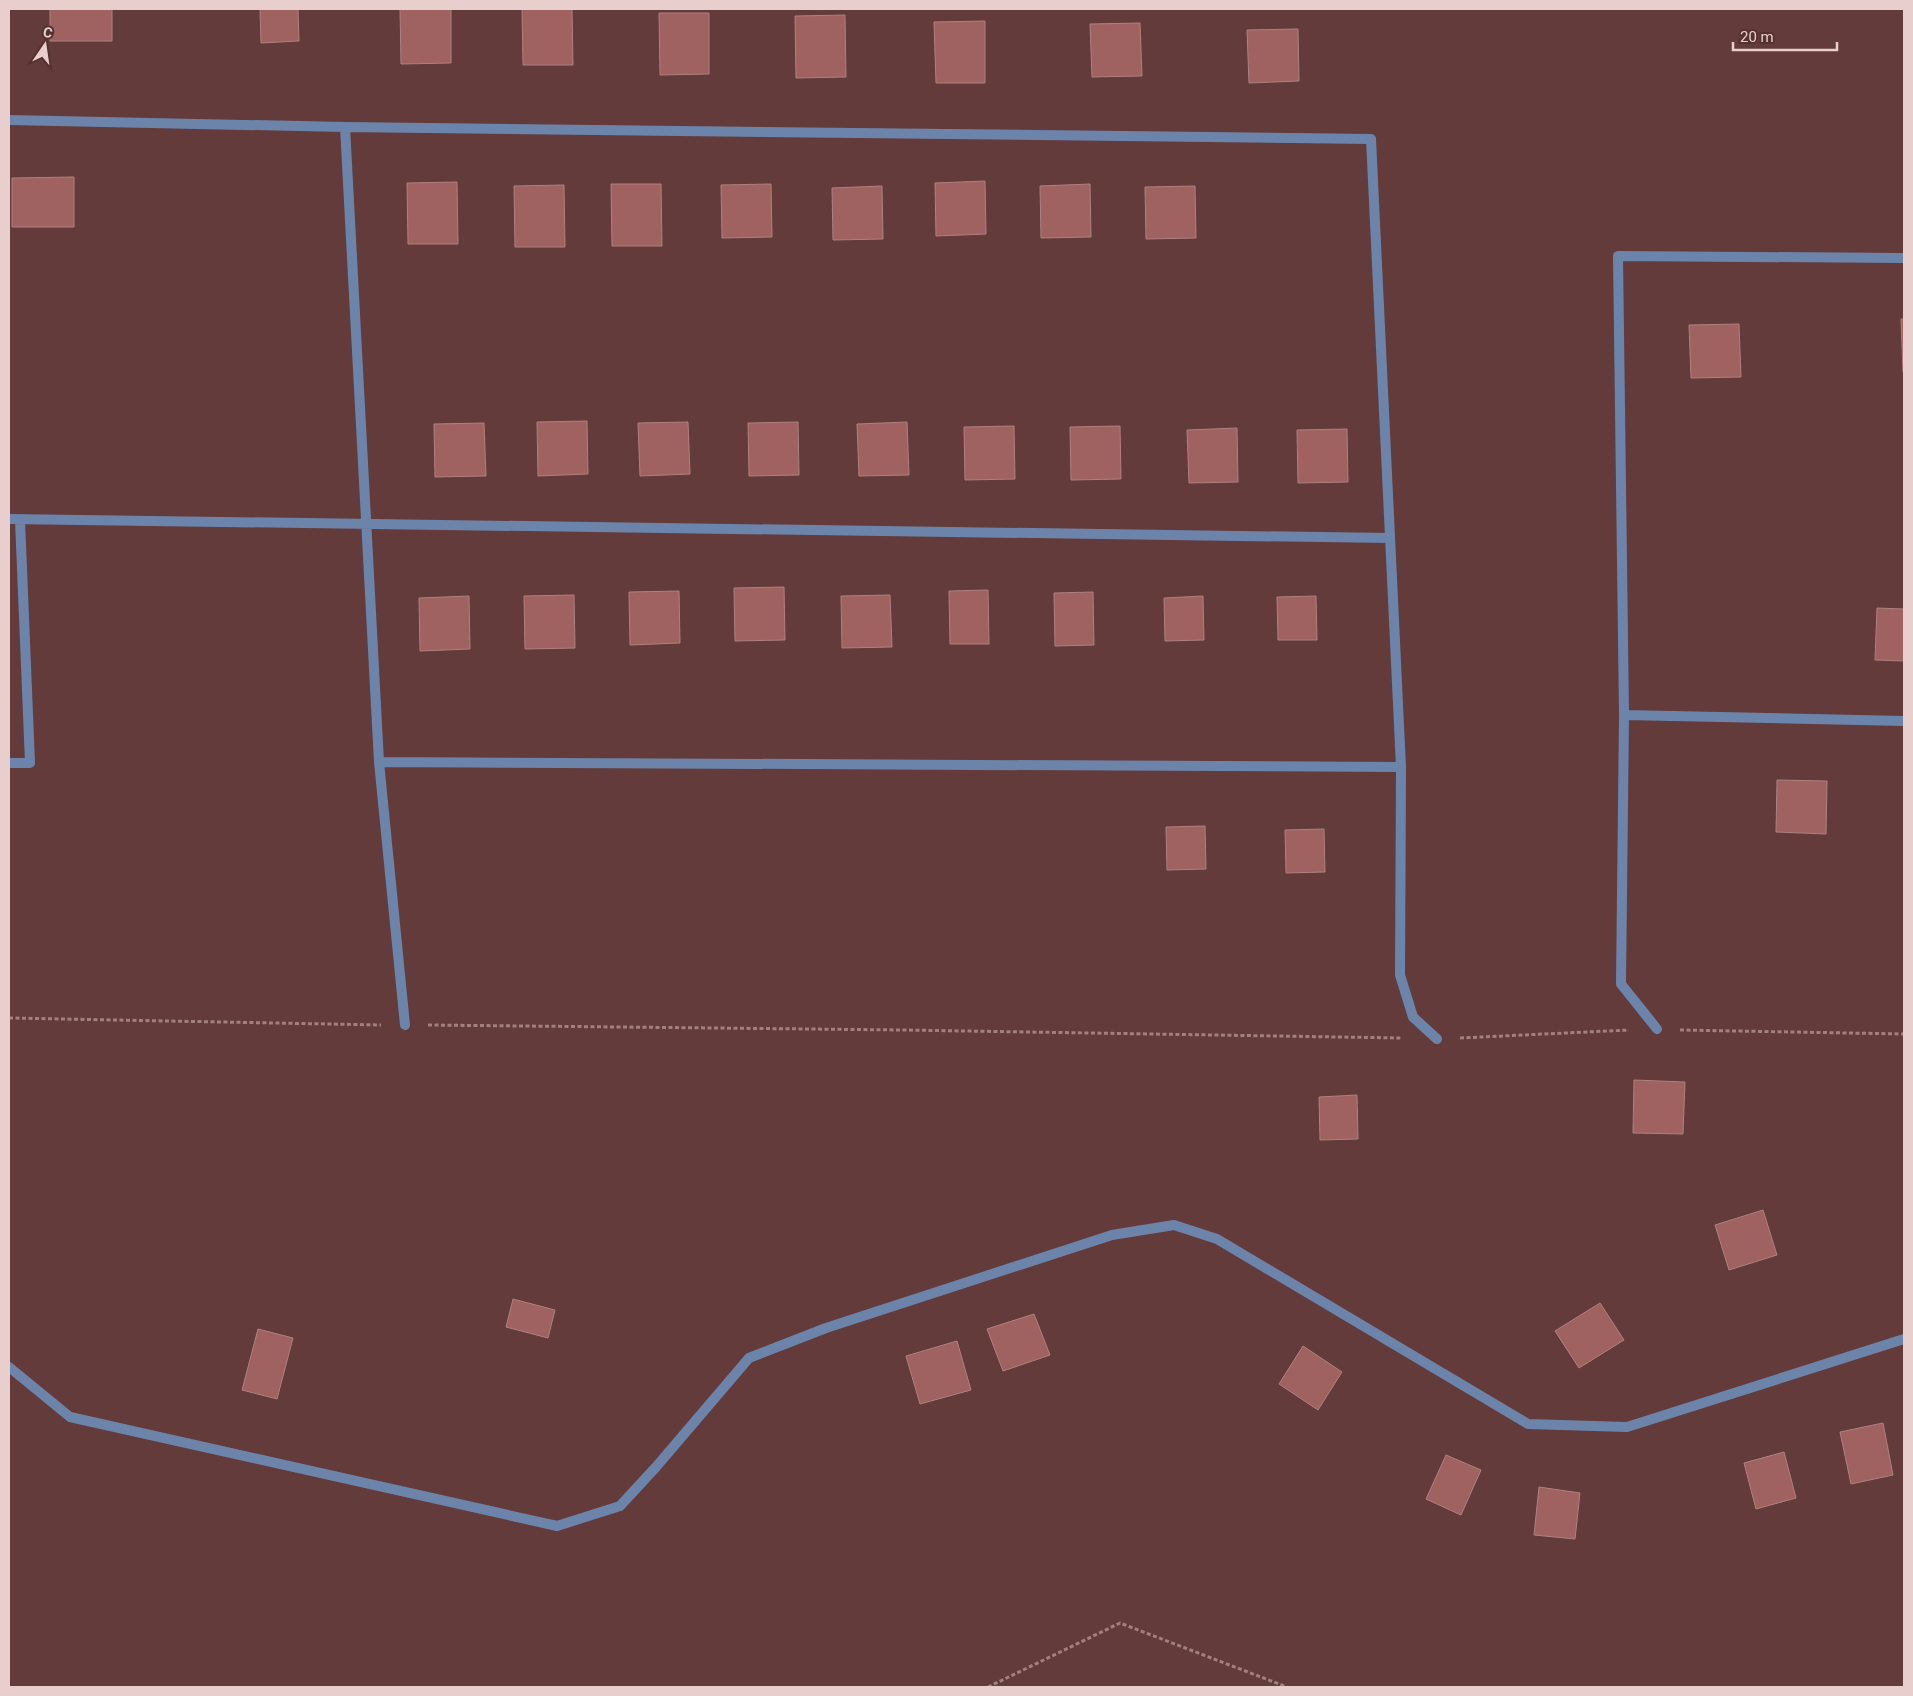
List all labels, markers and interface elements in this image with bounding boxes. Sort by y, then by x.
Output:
north arrow [20,20,70,70]
scale bar [1733,20,1837,52]
text: С [42,24,54,41]
text: 20 m [1740,28,1774,46]

